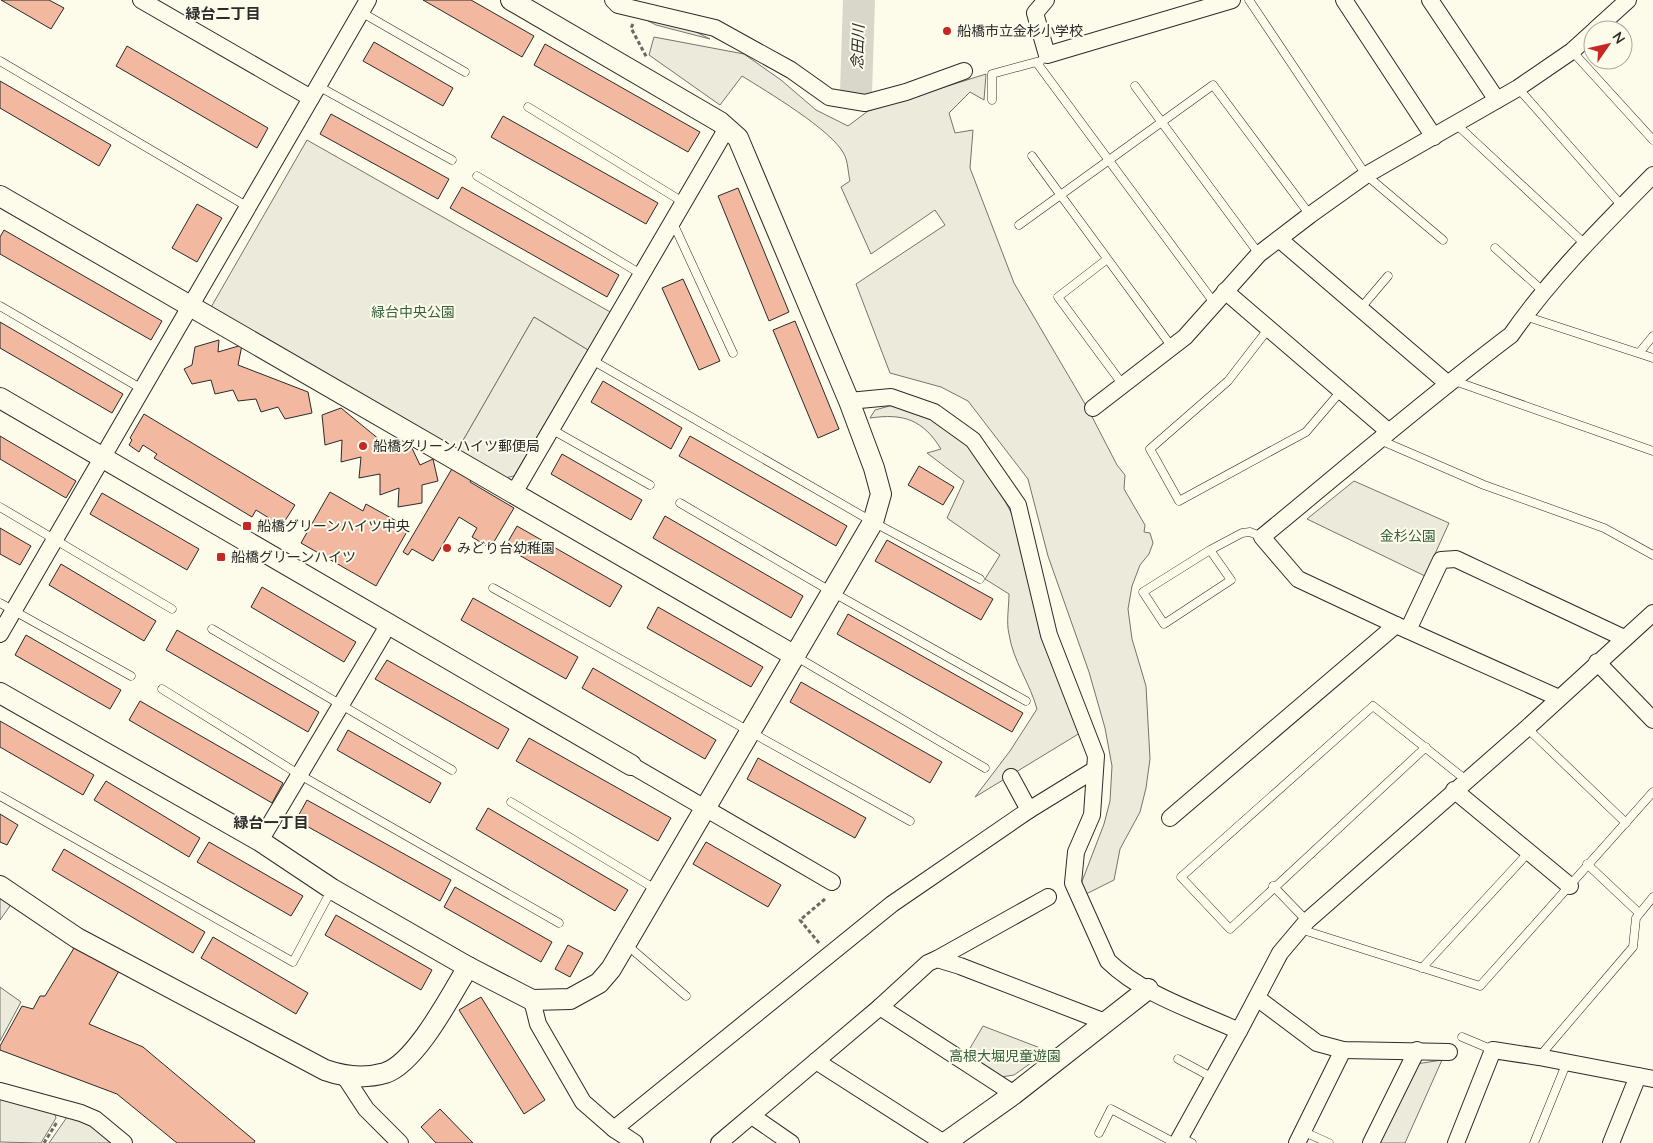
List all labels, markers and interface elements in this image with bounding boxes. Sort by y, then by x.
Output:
district label: 緑台二丁目 [185,4,261,24]
north arrow [1583,20,1633,70]
water label: 念田川 [847,22,869,70]
place label: 船橋市立金杉小学校 [957,22,1083,41]
marker: 船橋市立金杉小学校 [941,25,953,37]
text: N [1608,28,1629,48]
park label: 緑台中央公園 [371,303,455,322]
place label: 船橋グリーンハイツ郵便局 [373,437,540,456]
marker: 船橋グリーンハイツ郵便局 [357,440,369,452]
place label: 船橋グリーンハイツ中央 [257,517,410,536]
marker: 船橋グリーンハイツ中央 [241,520,253,532]
park label: 金杉公園 [1380,527,1436,546]
place label: みどり台幼稚園 [457,539,555,558]
marker: みどり台幼稚園 [441,542,453,554]
place label: 船橋グリーンハイツ [231,548,356,567]
marker: 船橋グリーンハイツ [215,551,227,563]
district label: 緑台一丁目 [233,813,309,833]
park label: 高根大堀児童遊園 [949,1047,1061,1066]

